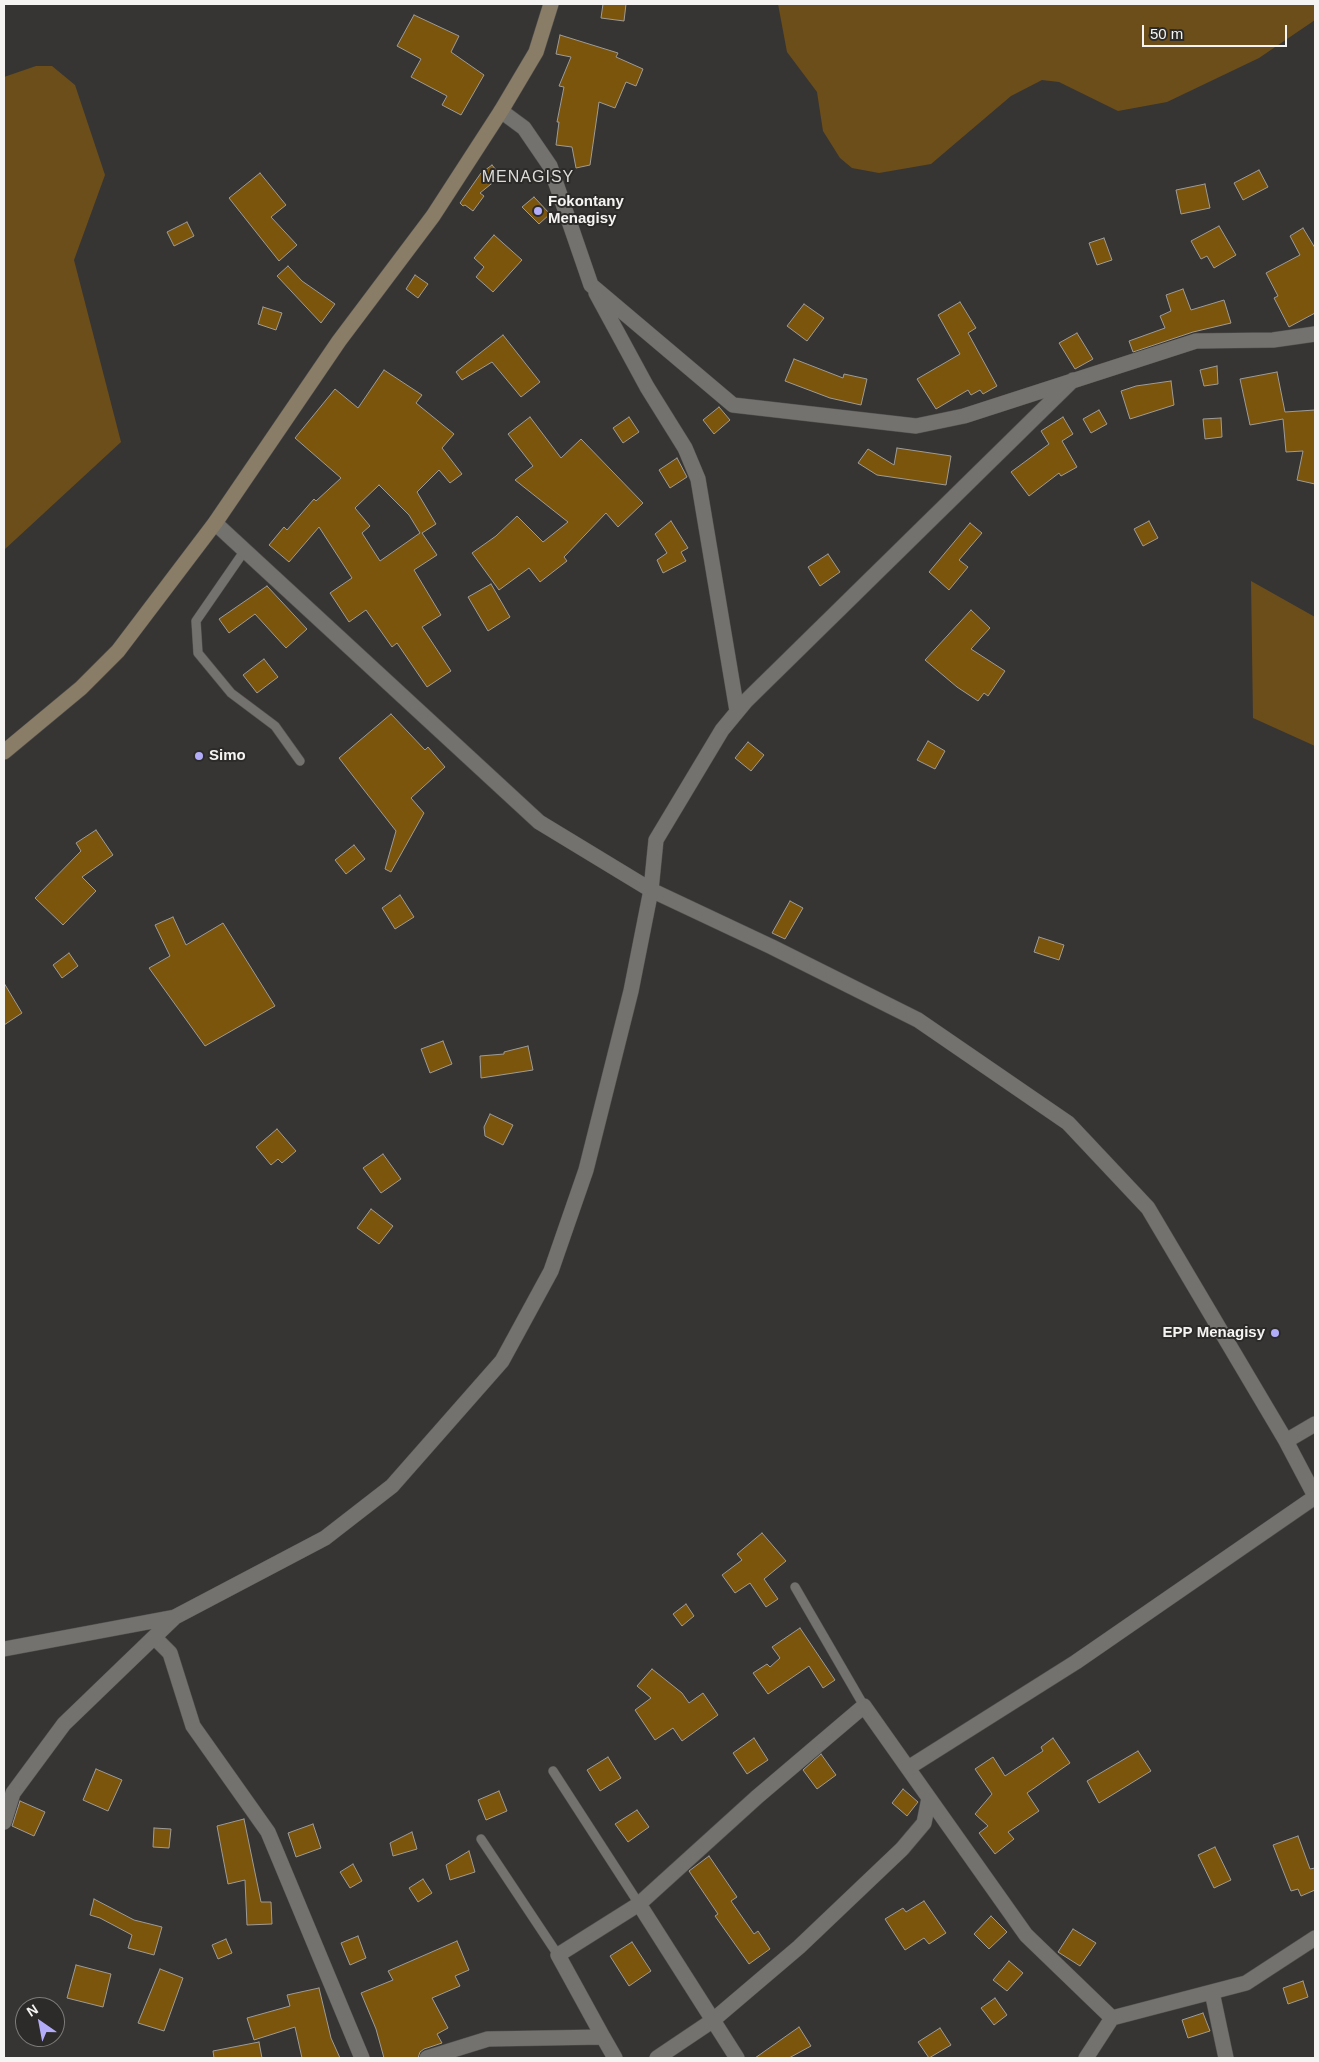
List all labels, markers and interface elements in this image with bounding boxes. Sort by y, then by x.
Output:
scale bar [1144,15,1289,47]
text: 50 m [1150,25,1183,42]
district label: MENAGISY [481,168,575,188]
place label: Fokontany Menagisy [548,193,624,228]
marker: Fokontany Menagisy [532,205,544,217]
place label: Simo [209,747,246,765]
marker: Simo [193,750,205,762]
place label: EPP Menagisy [1162,1324,1265,1342]
marker: EPP Menagisy [1269,1327,1281,1339]
north arrow [15,1997,65,2047]
text: N [24,2001,41,2020]

